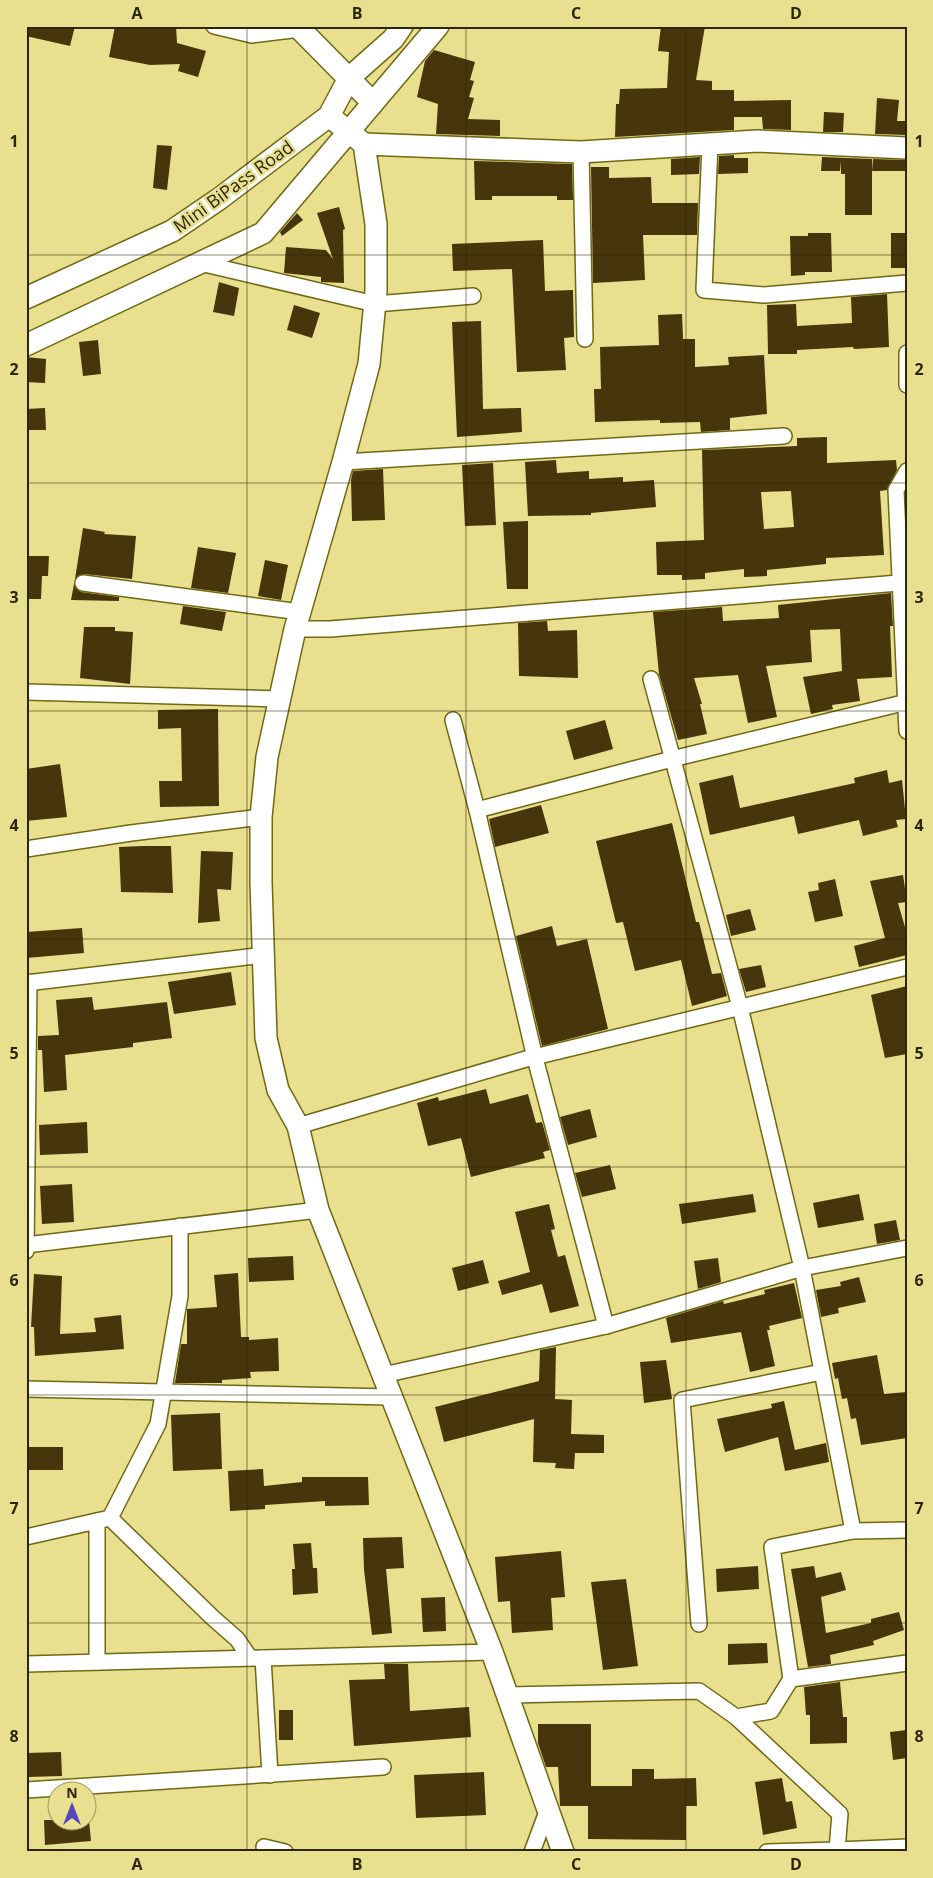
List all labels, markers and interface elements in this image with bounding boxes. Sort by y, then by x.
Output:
text: A [131,2,143,24]
text: B [352,2,362,24]
text: C [571,2,581,24]
text: D [790,2,802,24]
text: 1 [9,130,19,152]
text: 1 [914,130,924,152]
street label: Mini BiPass Road [168,134,298,238]
text: 2 [9,358,19,380]
text: 2 [914,358,924,380]
text: 3 [9,586,19,608]
text: 3 [914,586,924,608]
text: 4 [9,814,19,836]
text: 4 [914,814,924,836]
text: 5 [9,1042,19,1064]
text: 5 [914,1042,924,1064]
text: 6 [9,1269,19,1291]
text: 6 [914,1269,924,1291]
text: 7 [9,1497,19,1519]
text: 7 [914,1497,924,1519]
text: 8 [9,1725,19,1747]
text: 8 [914,1725,924,1747]
north arrow [48,1780,98,1830]
text: N [66,1783,78,1802]
text: A [131,1853,143,1875]
text: B [352,1853,362,1875]
text: C [571,1853,581,1875]
text: D [790,1853,802,1875]

